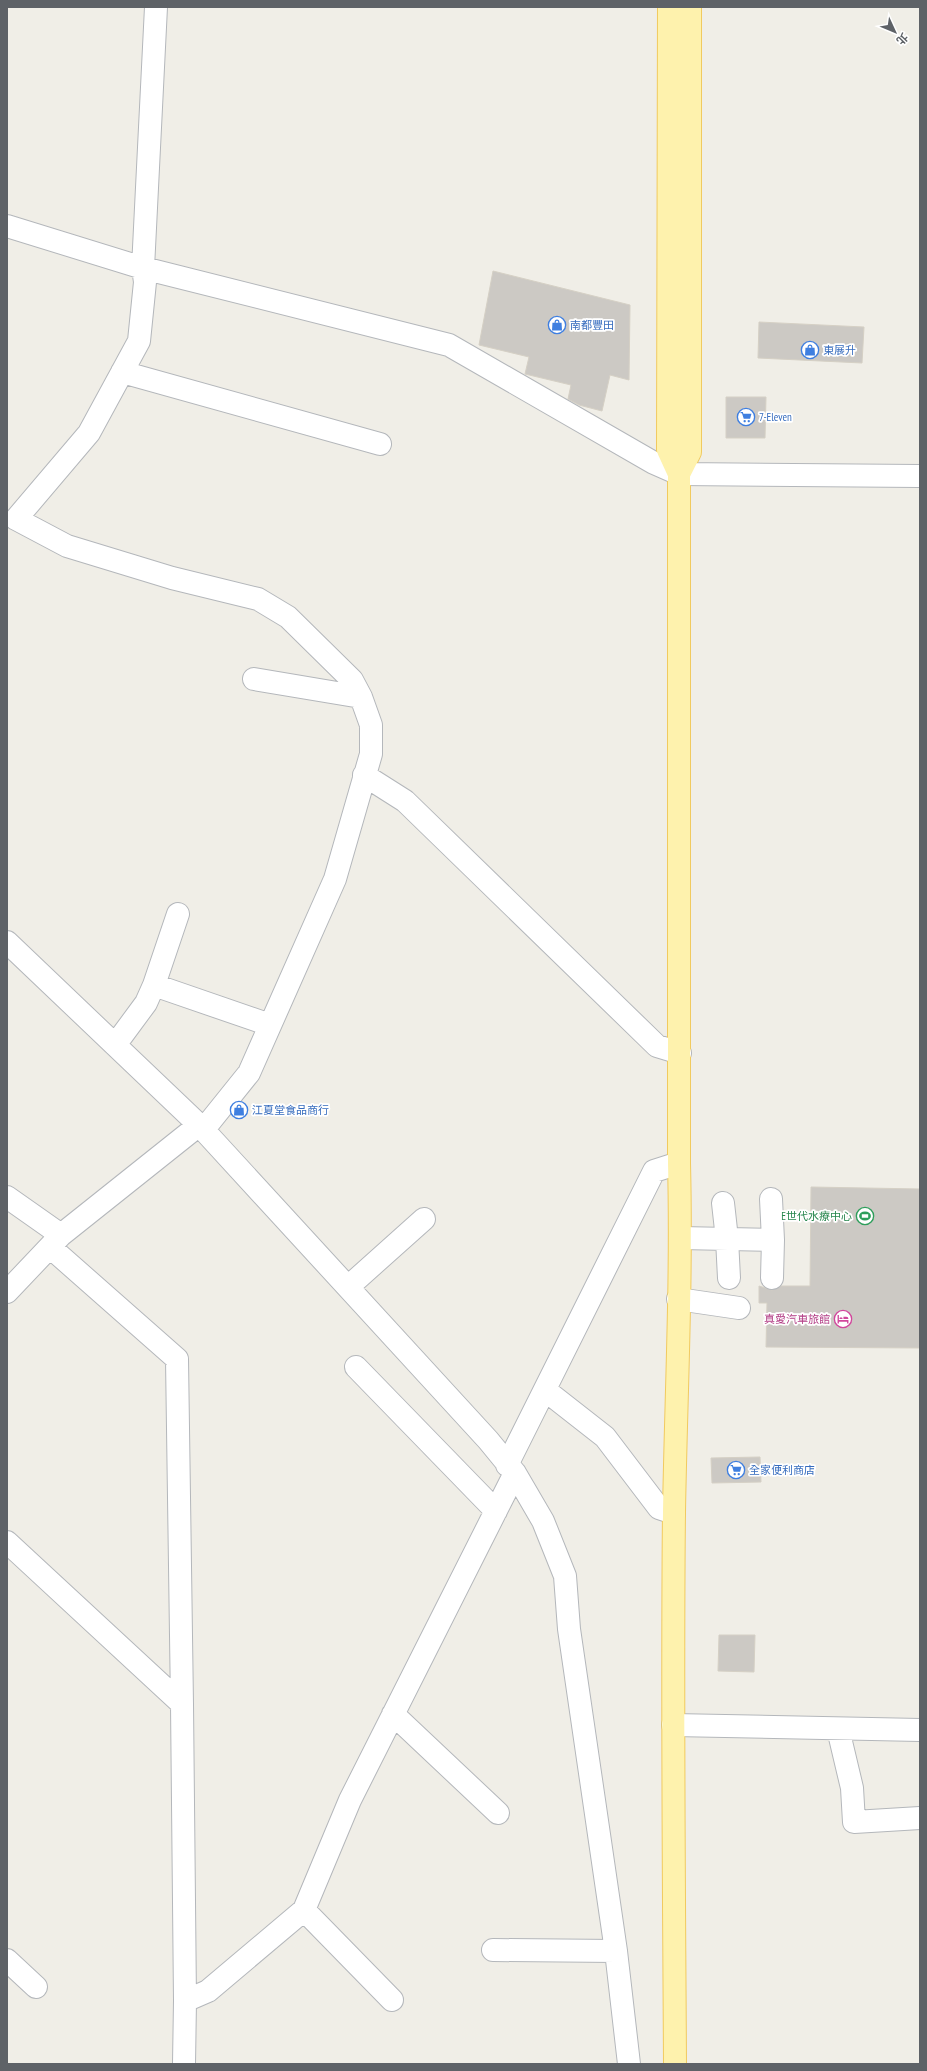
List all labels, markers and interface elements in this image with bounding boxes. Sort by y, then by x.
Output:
north arrow [875,12,915,52]
text: 北 [893,30,911,48]
shop icon: 南都豐田 [547,315,567,335]
place label: 南都豐田 [570,318,614,332]
shop icon: 東展升 [800,340,820,360]
place label: 東展升 [823,343,856,357]
supermarket icon: 7-Eleven [736,407,756,427]
place label: 7-Eleven [759,410,792,424]
shop icon: 江夏堂食品商行 [229,1100,249,1120]
place label: 江夏堂食品商行 [252,1103,329,1117]
sports icon: E世代水療中心 [855,1206,875,1226]
place label: E世代水療中心 [781,1209,852,1223]
hotel icon: 真愛汽車旅館 [833,1309,853,1329]
place label: 真愛汽車旅館 [764,1312,830,1326]
supermarket icon: 全家便利商店 [726,1460,746,1480]
place label: 全家便利商店 [749,1463,815,1477]

